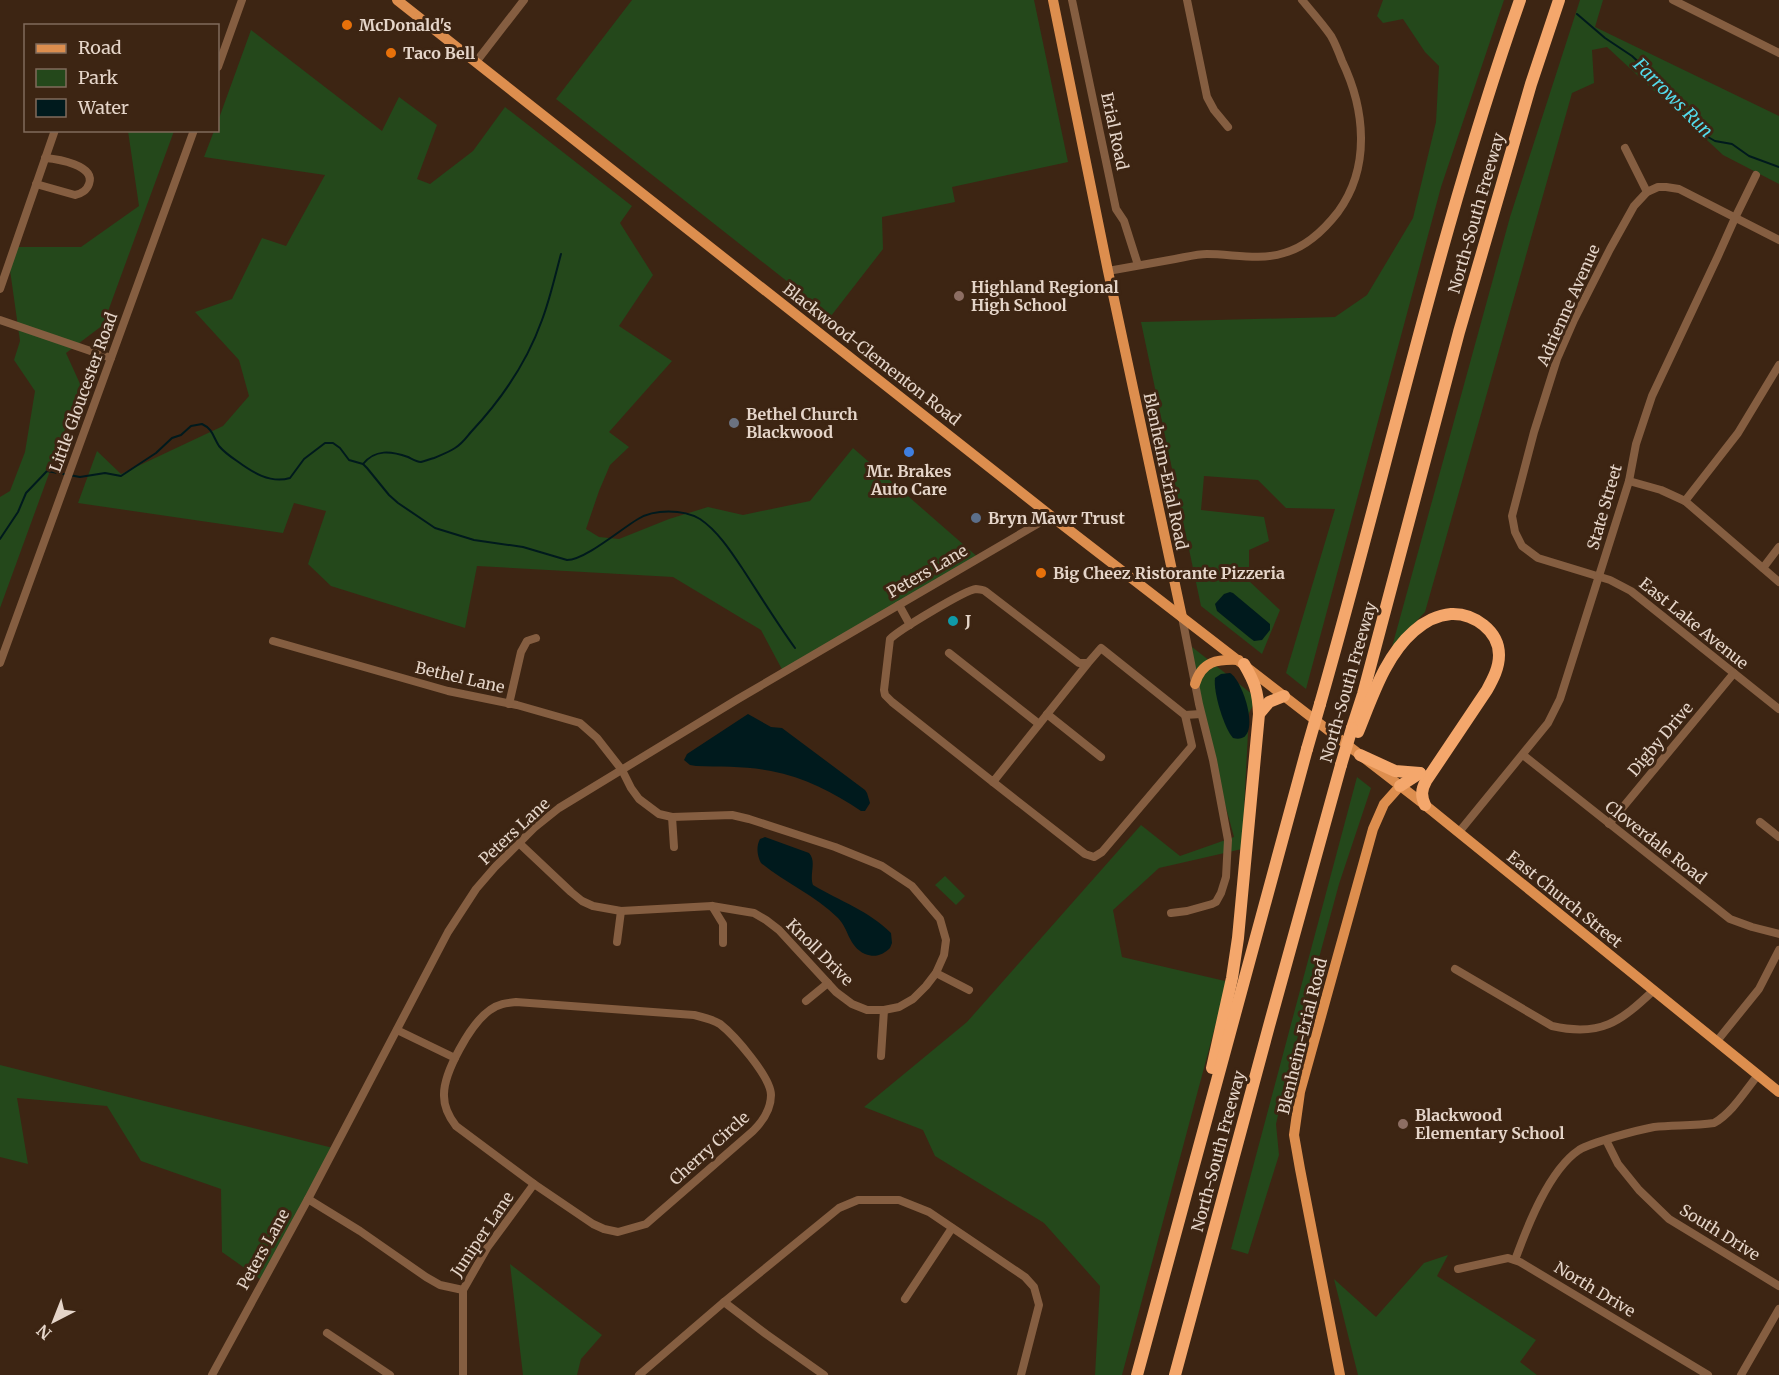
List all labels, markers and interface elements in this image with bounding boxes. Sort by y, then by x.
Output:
place label: McDonald's [359,15,452,35]
marker: McDonald's [340,18,354,32]
legend [24,24,219,132]
text: Road [78,36,122,59]
place label: Taco Bell [403,43,475,63]
marker: Taco Bell [384,46,398,60]
water label: Farrows Run [1628,52,1718,142]
text: Park [78,66,119,89]
street label: Erial Road [1097,90,1133,172]
text: Water [77,96,129,119]
street label: North-South Freeway [1444,130,1509,296]
street label: Adrienne Avenue [1532,241,1604,370]
place label: Highland Regional High School [971,277,1119,315]
street label: Blackwood-Clementon Road [779,279,965,430]
marker: Highland Regional High School [952,289,966,303]
street label: Little Gloucester Road [45,309,121,475]
street label: Blenheim-Erial Road [1140,391,1193,552]
place label: Bethel Church Blackwood [746,404,858,442]
marker: Bethel Church Blackwood [727,416,741,430]
marker: Mr. Brakes Auto Care [902,445,916,459]
place label: Mr. Brakes Auto Care [866,461,952,499]
street label: State Street [1582,461,1626,552]
place label: Bryn Mawr Trust [988,508,1126,528]
marker: Bryn Mawr Trust [969,511,983,525]
street label: Peters Lane [883,540,971,602]
place label: Big Cheez Ristorante Pizzeria [1053,563,1285,583]
marker: Big Cheez Ristorante Pizzeria [1034,566,1048,580]
street label: East Lake Avenue [1636,573,1752,673]
street label: North-South Freeway [1316,599,1381,765]
place label: J [964,611,971,631]
marker: J [946,614,960,628]
street label: Bethel Lane [413,657,507,697]
street label: Digby Drive [1623,698,1697,780]
street label: Peters Lane [475,793,553,869]
street label: Cloverdale Road [1601,796,1711,888]
street label: East Church Street [1503,846,1627,952]
street label: Knoll Drive [782,914,858,990]
street label: Blenheim-Erial Road [1273,956,1331,1116]
street label: North-South Freeway [1187,1068,1249,1234]
place label: Blackwood Elementary School [1415,1105,1564,1143]
street label: Cherry Circle [665,1107,753,1189]
marker: Blackwood Elementary School [1396,1117,1410,1131]
street label: Juniper Lane [446,1188,518,1281]
street label: South Drive [1676,1199,1764,1265]
street label: Peters Lane [233,1205,293,1293]
street label: North Drive [1551,1257,1639,1321]
north arrow [24,1291,84,1351]
text: N [32,1320,55,1344]

